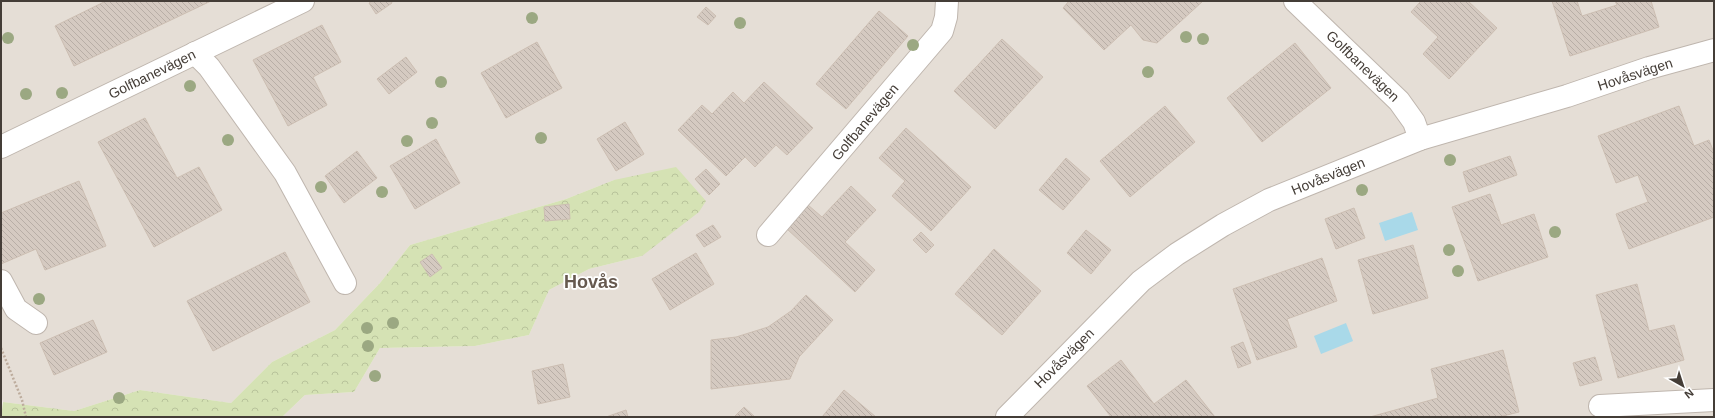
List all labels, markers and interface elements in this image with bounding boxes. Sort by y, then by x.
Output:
street label: Golfbanevägen [1323,27,1403,105]
street label: Golfbanevägen [106,46,198,102]
street label: Hovåsvägen [1596,54,1674,94]
street label: Golfbanevägen [828,80,902,164]
street label: Hovåsvägen [1289,154,1367,198]
district label: Hovås [564,272,618,292]
street label: Hovåsvägen [1031,325,1097,391]
north arrow [1663,366,1703,406]
text: N [1682,387,1696,401]

